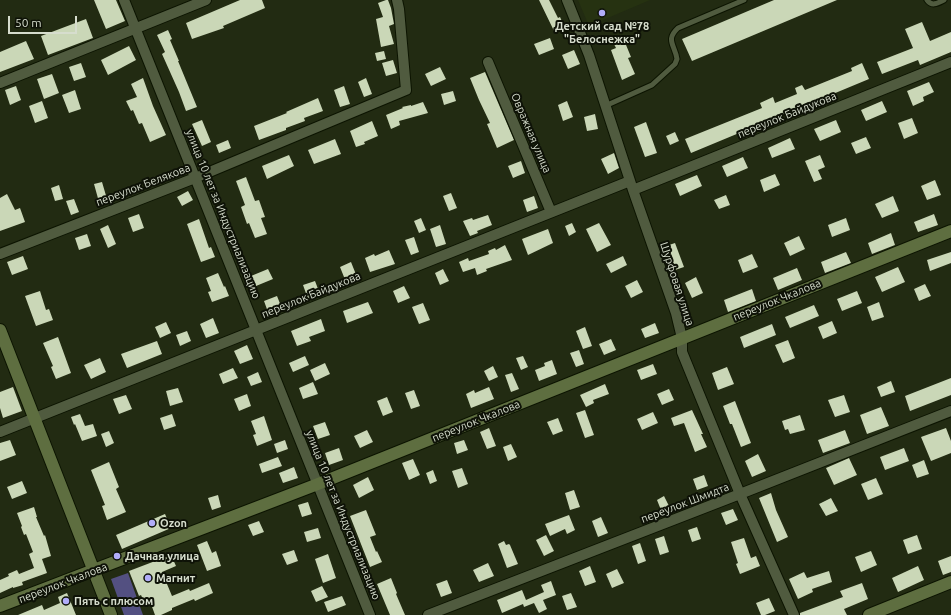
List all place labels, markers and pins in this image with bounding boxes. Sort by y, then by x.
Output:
marker: Детский сад №78 "Белоснежка" [597,8,607,18]
place label: Детский сад №78 "Белоснежка" [555,19,649,45]
place label: Ozon [160,516,187,530]
marker: Ozon [147,518,157,528]
place label: Дачная улица [125,549,199,563]
marker: Дачная улица [112,551,122,561]
place label: Магнит [156,571,195,585]
marker: Магнит [143,573,153,583]
place label: Пять с плюсом [74,594,153,608]
marker: Пять с плюсом [61,596,71,606]

